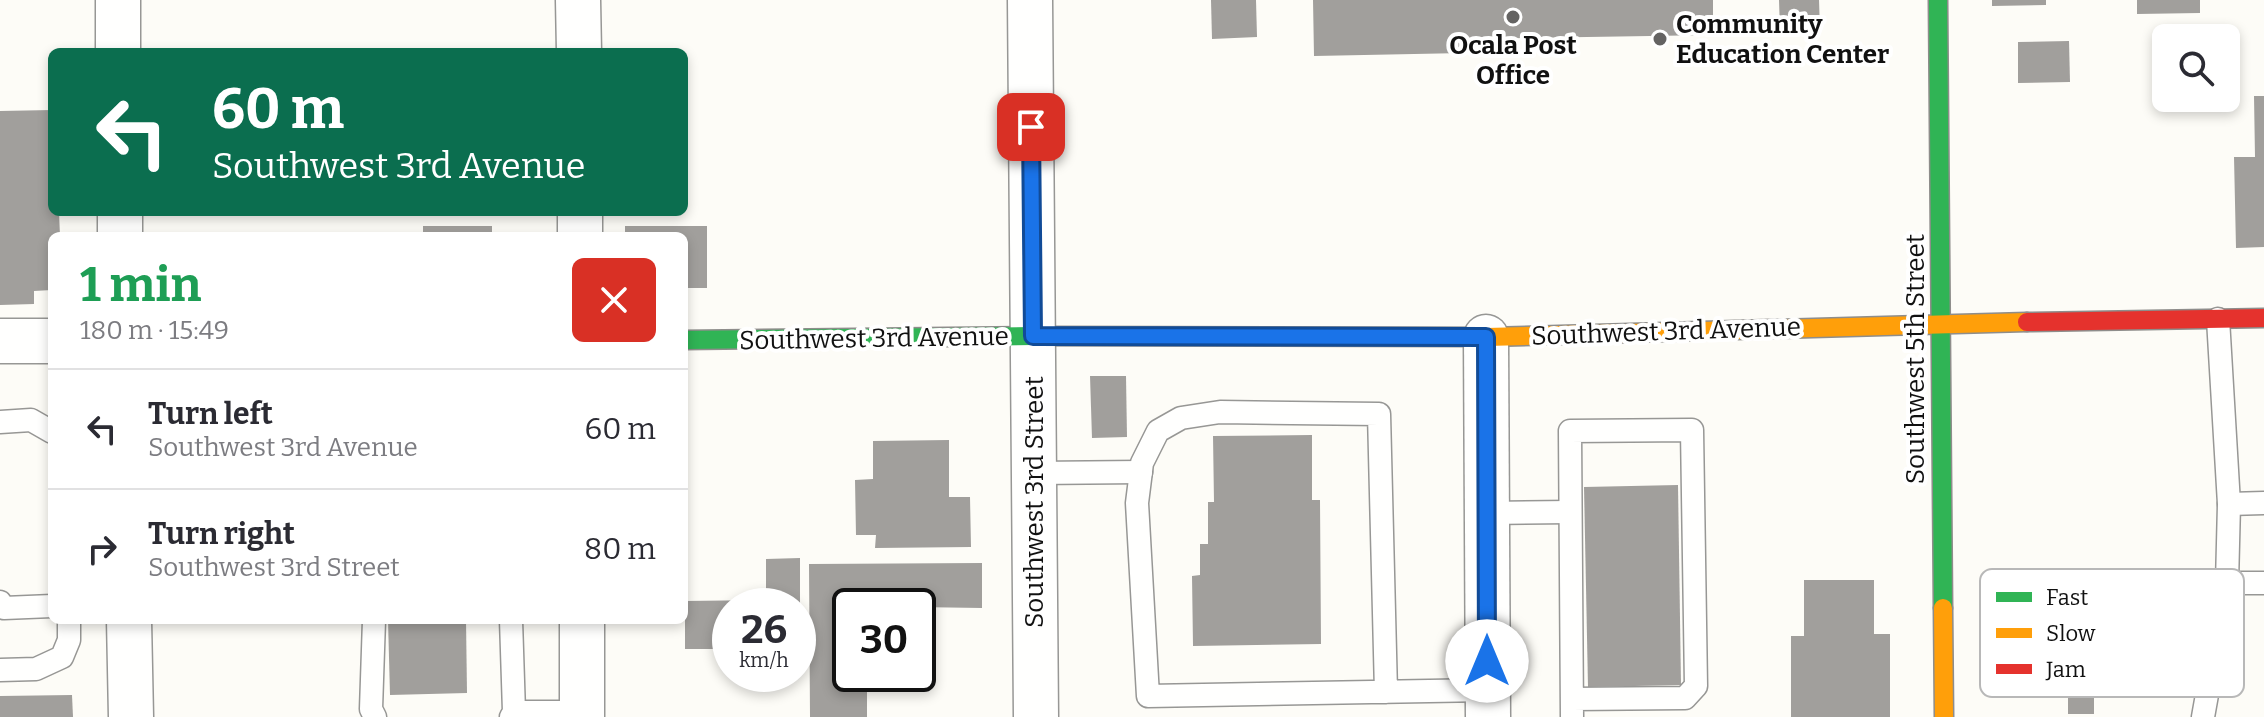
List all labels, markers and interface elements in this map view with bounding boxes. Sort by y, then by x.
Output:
marker: Ocala Post Office [1504,8,1522,26]
place label: Community Education Center [1676,9,1889,70]
map controls [2152,24,2240,112]
button: search [2152,24,2240,112]
place label: Ocala Post Office [1449,30,1577,91]
marker: Community Education Center [1651,30,1669,48]
text: 60 m [212,76,344,143]
icon: left [80,80,184,184]
pin [997,93,1065,161]
icon: arrive [1009,105,1053,149]
text: Southwest 3rd Avenue [212,144,586,188]
street label: Southwest 5th Street [1900,233,1931,484]
text: 1 min [80,256,201,314]
button: close [572,258,656,342]
street label: Southwest 3rd Avenue [1531,311,1801,352]
text: 180 m · 15:49 [80,315,229,346]
street label: Southwest 3rd Avenue [739,321,1009,356]
street label: Southwest 3rd Street [1019,376,1050,628]
text: Turn left [148,396,273,432]
icon: left [80,407,124,451]
text: 60 m [585,411,656,447]
text: Southwest 3rd Avenue [148,432,418,463]
text: Turn right [148,516,295,552]
icon: right [80,527,124,571]
text: 80 m [584,531,656,567]
text: Southwest 3rd Street [148,552,400,583]
legend [1980,569,2244,697]
text: Fast [2046,584,2088,611]
speed limit sign: 30 [832,588,936,692]
text: 26 [741,606,787,654]
position arrow [1445,619,1529,703]
text: Slow [2046,620,2096,647]
text: km/h [739,648,789,672]
text: Jam [2045,656,2086,683]

